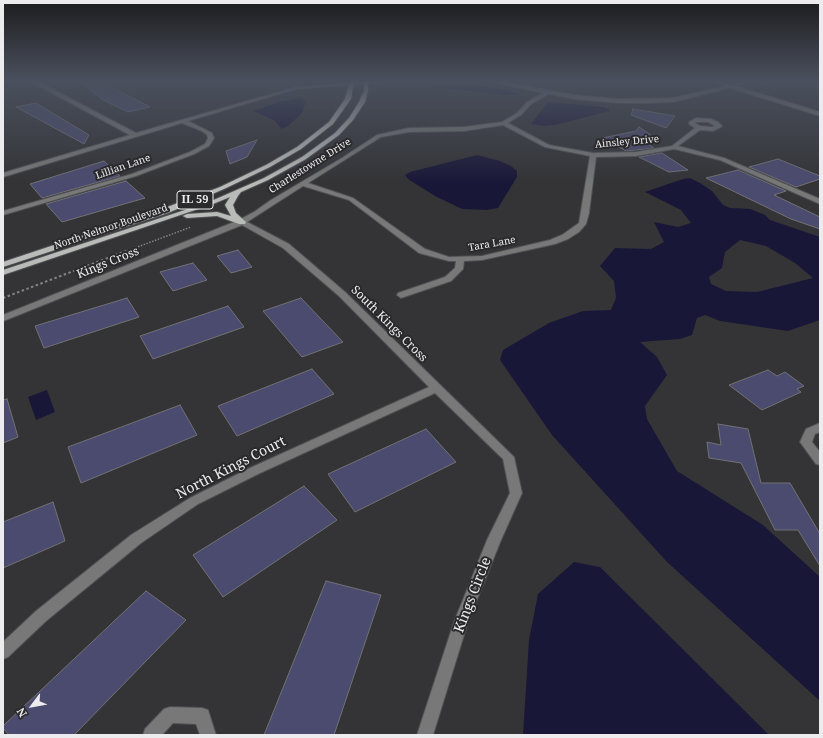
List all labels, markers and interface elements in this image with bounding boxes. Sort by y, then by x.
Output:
street label: Ainsley Drive [594,133,660,151]
street label: Charlestowne Drive [267,136,353,196]
street label: Lillian Lane [94,152,152,182]
road number: IL 59 [177,191,213,209]
street label: North Neltnor Boulevard [53,202,169,252]
street label: Tara Lane [467,234,517,254]
street label: Kings Cross [75,244,141,282]
street label: South Kings Cross [348,283,430,365]
street label: North Kings Court [173,433,289,503]
street label: Kings Circle [451,555,495,635]
north arrow [12,686,52,726]
text: N [13,705,30,720]

